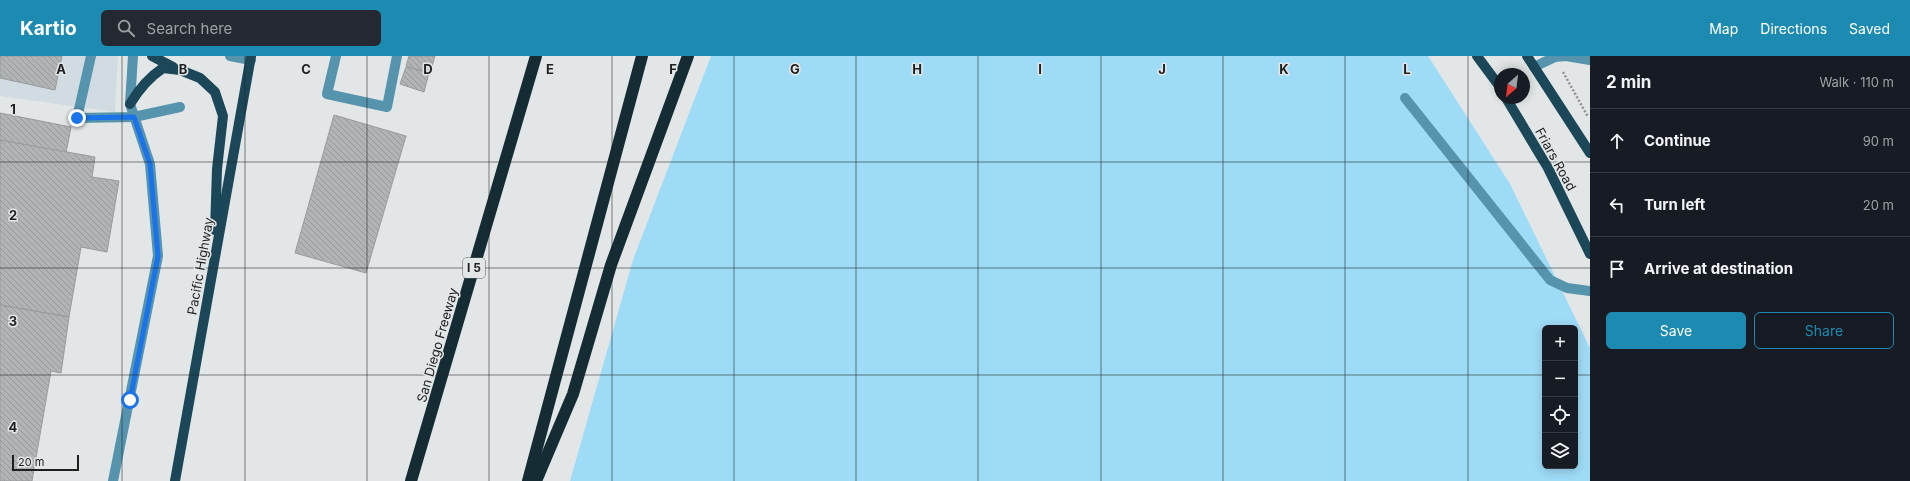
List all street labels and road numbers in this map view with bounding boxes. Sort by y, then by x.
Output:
street label: Friars Road [1532,125,1580,193]
street label: Pacific Highway [184,216,216,316]
road number: I 5 [463,258,485,278]
street label: San Diego Freeway [413,286,461,404]

